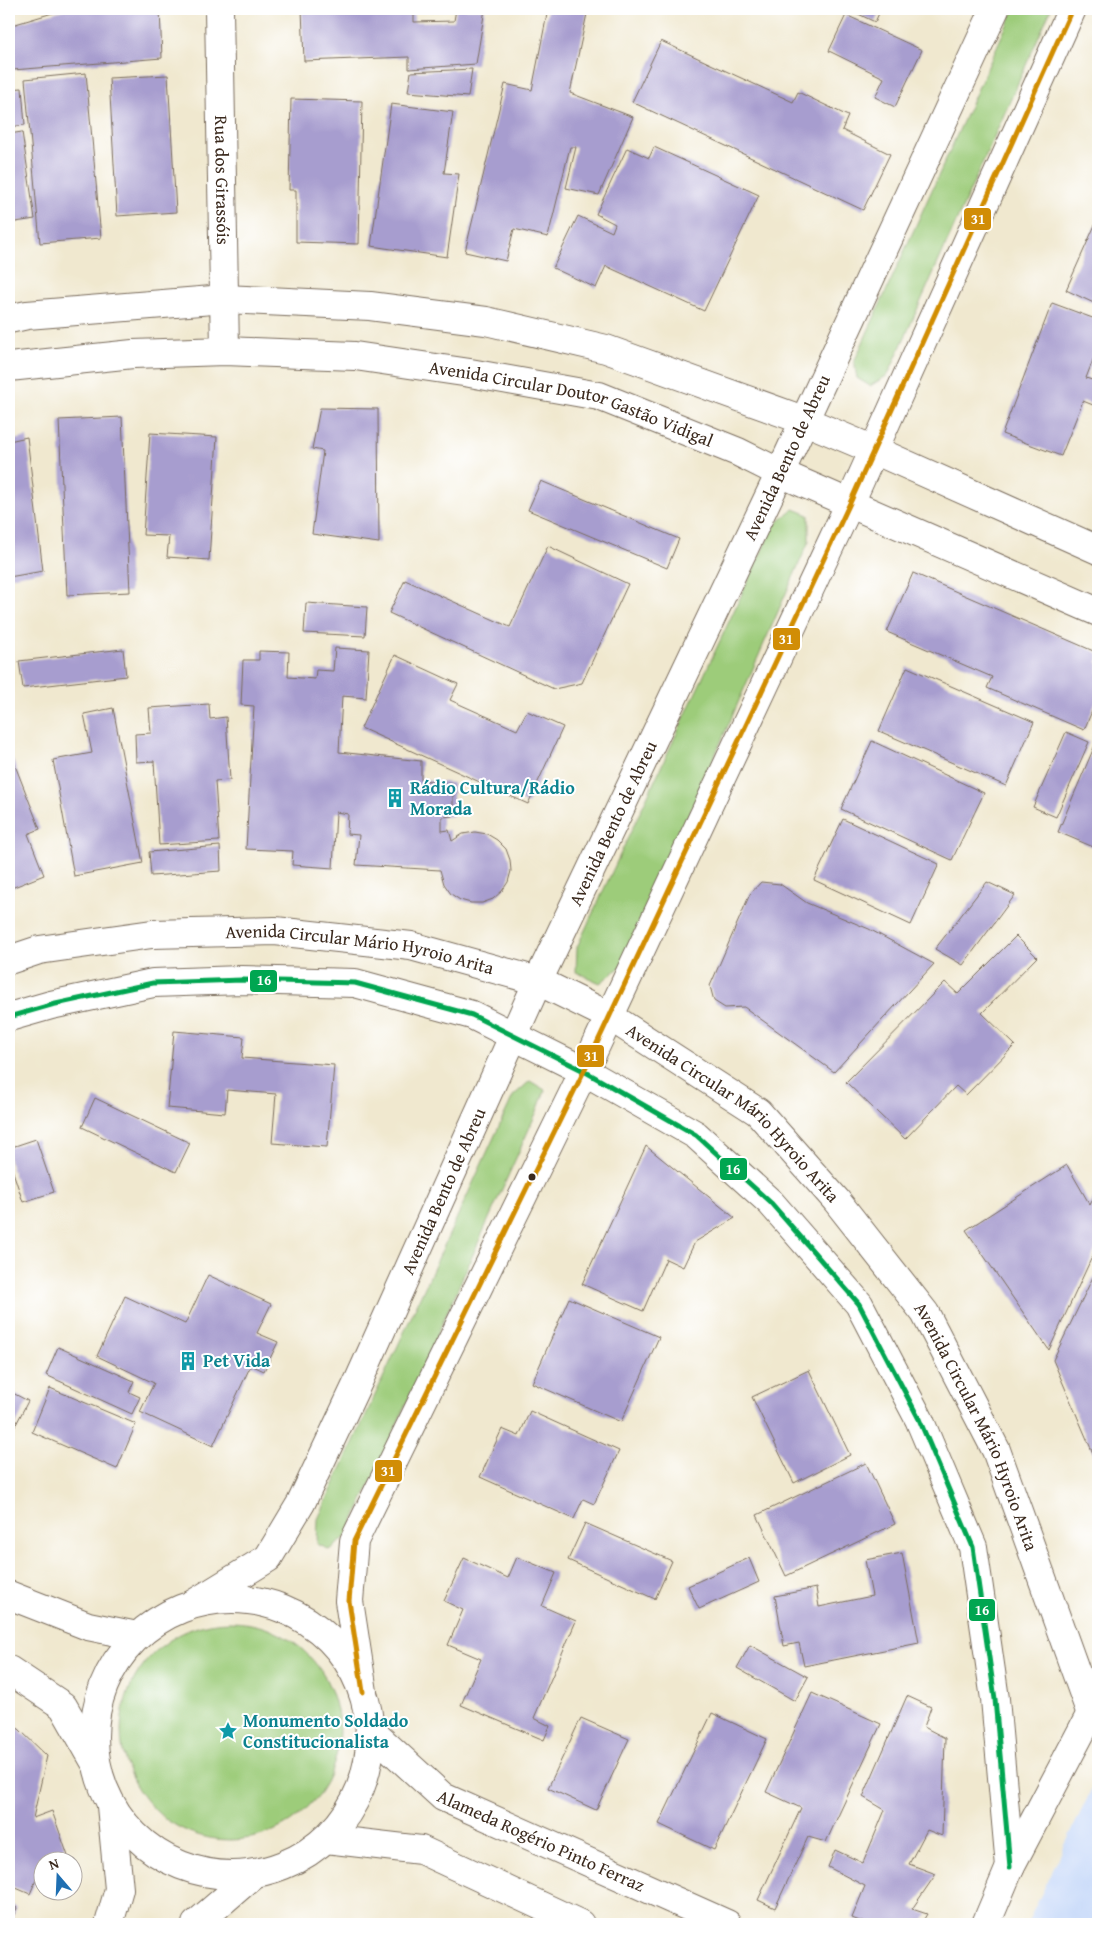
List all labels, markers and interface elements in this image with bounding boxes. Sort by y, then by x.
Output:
street label: Rua dos Girassóis [208,115,237,245]
line badge: 31 [963,207,992,231]
text: 31 [971,209,985,229]
street label: Avenida Circular Doutor Gastão Vidigal [427,353,717,454]
street label: Avenida Bento de Abreu [736,370,837,545]
line badge: 31 [772,627,801,651]
text: 31 [779,629,793,649]
street label: Avenida Bento de Abreu [562,736,664,910]
place label: Rádio Cultura/Rádio Morada [410,774,575,822]
building icon: Rádio Cultura/Rádio Morada [384,787,406,809]
street label: Avenida Circular Mário Hyroio Arita [225,917,497,981]
line badge: 16 [249,969,278,993]
text: 16 [257,970,271,990]
street label: Avenida Circular Mário Hyroio Arita [621,1016,846,1209]
line badge: 31 [576,1044,605,1068]
text: 31 [584,1046,598,1066]
street label: Avenida Bento de Abreu [394,1103,493,1279]
line badge: 16 [719,1157,748,1181]
text: 16 [726,1159,740,1179]
unlabelled marker [527,1172,537,1182]
street label: Avenida Circular Mário Hyroio Arita [908,1296,1045,1555]
place label: Pet Vida [203,1347,271,1374]
building icon: Pet Vida [177,1350,199,1372]
line badge: 31 [374,1459,403,1483]
text: 31 [381,1461,395,1481]
line badge: 16 [968,1598,996,1622]
text: 16 [975,1600,989,1620]
place label: Monumento Soldado Constitucionalista [243,1707,409,1755]
place icon: Monumento Soldado Constitucionalista [217,1720,239,1742]
street label: Alameda Rogério Pinto Ferraz [433,1782,649,1899]
north arrow [32,1850,82,1900]
text: N [46,1853,62,1875]

